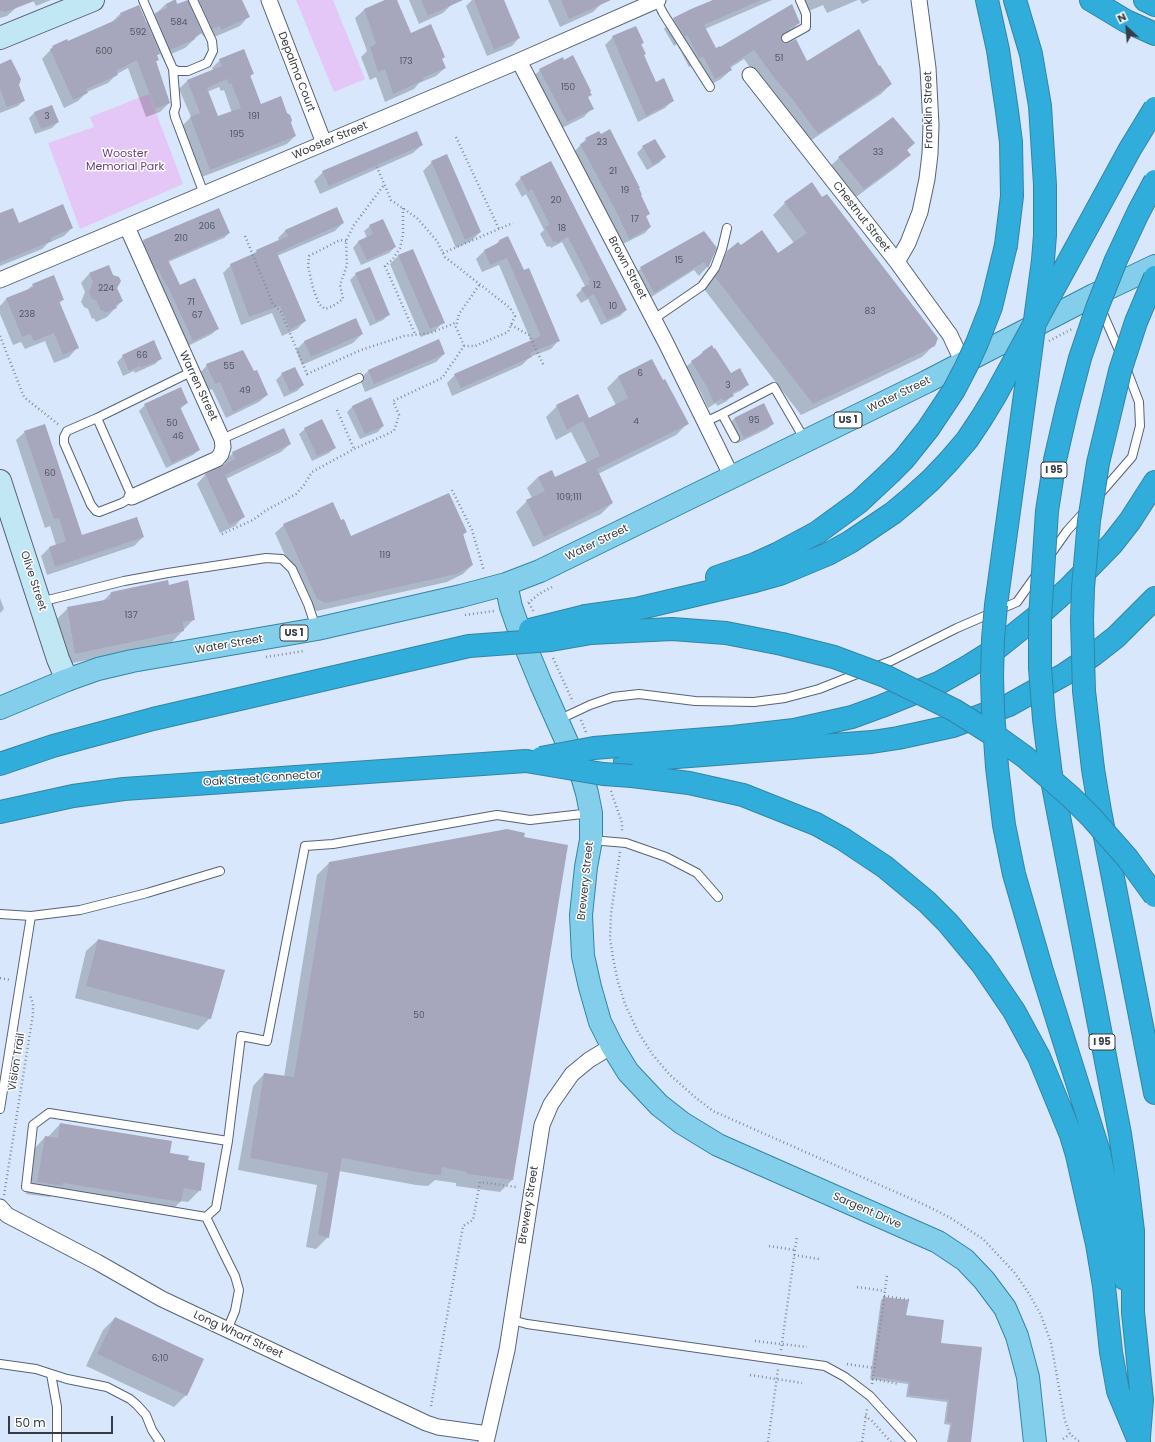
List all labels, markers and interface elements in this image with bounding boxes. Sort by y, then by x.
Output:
north arrow [1107,8,1147,48]
text: N [1115,8,1129,26]
house number: 584 [171,18,187,28]
house number: 592 [130,28,146,38]
street label: Depalma Court [275,30,317,114]
house number: 600 [95,47,113,57]
house number: 51 [775,54,783,64]
house number: 173 [399,57,413,67]
street label: Franklin Street [922,71,936,149]
house number: 150 [561,83,575,93]
house number: 3 [44,112,50,122]
house number: 191 [248,112,260,122]
street label: Wooster Street [290,119,370,163]
house number: 195 [230,130,244,140]
house number: 23 [597,138,607,148]
park label: Wooster Memorial Park [86,147,164,173]
house number: 33 [873,148,883,158]
house number: 21 [609,167,617,177]
street label: Chestnut Street [830,179,892,255]
house number: 19 [621,186,629,196]
house number: 20 [551,196,561,206]
house number: 17 [631,215,639,225]
house number: 206 [199,222,215,232]
house number: 18 [558,224,566,234]
house number: 210 [174,234,188,244]
street label: Brown Street [605,234,649,302]
house number: 15 [675,256,683,266]
house number: 12 [593,281,601,291]
house number: 224 [98,284,114,294]
house number: 71 [187,298,195,308]
house number: 10 [609,302,617,312]
house number: 83 [865,307,875,317]
house number: 238 [19,310,35,320]
house number: 67 [192,311,202,321]
street label: Warren Street [176,349,220,423]
house number: 66 [136,351,148,361]
house number: 55 [223,362,235,372]
house number: 6 [637,369,643,379]
street label: Water Street [865,374,933,416]
house number: 3 [725,381,731,391]
house number: 49 [239,386,251,396]
road number: US 1 [834,412,862,428]
house number: 95 [748,416,760,426]
house number: 4 [633,417,639,427]
house number: 50 [166,419,178,429]
house number: 46 [172,432,184,442]
road number: I 95 [1041,462,1067,478]
house number: 60 [44,469,56,479]
house number: 109;111 [556,493,582,503]
street label: Water Street [563,522,631,564]
street label: Olive Street [17,549,49,613]
house number: 119 [379,551,391,561]
house number: 137 [124,611,138,621]
road number: US 1 [280,625,308,641]
street label: Water Street [194,633,264,657]
street label: Oak Street Connector [203,768,321,790]
street label: Brewery Street [575,841,597,921]
house number: 50 [413,1011,425,1021]
street label: Vision Trail [6,1032,28,1092]
road number: I 95 [1089,1034,1115,1050]
street label: Brewery Street [516,1165,542,1245]
street label: Sargent Drive [831,1190,903,1232]
street label: Long Wharf Street [191,1308,285,1362]
house number: 6;10 [152,1354,168,1364]
scale bar [10,1408,115,1434]
text: 50 m [15,1414,46,1431]

